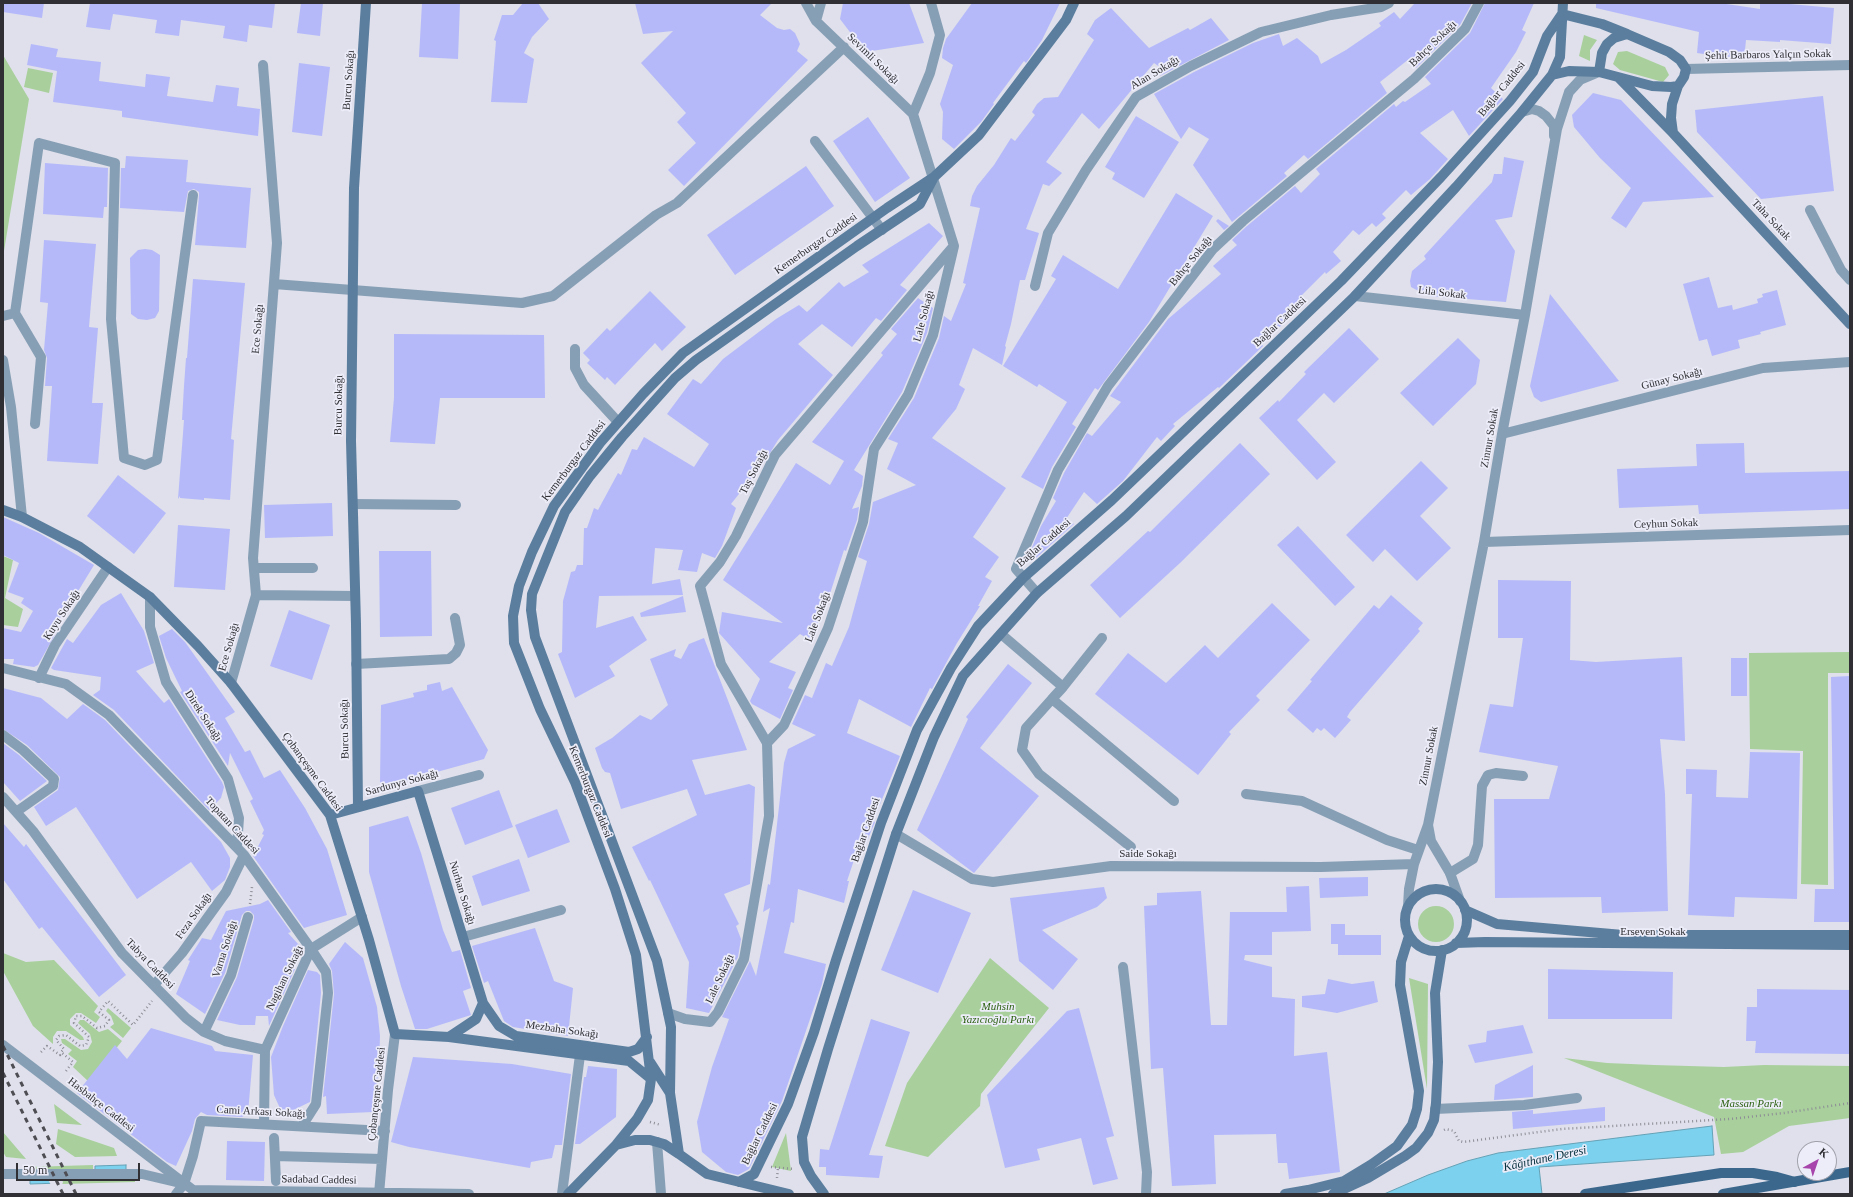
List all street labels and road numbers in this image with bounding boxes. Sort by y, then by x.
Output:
street label: Bahçe Sokağı [1407,18,1459,70]
street label: Sevimli Sokağı [844,31,902,87]
street label: Şehit Barbaros Yalçın Sokak [1705,47,1831,63]
street label: Burcu Sokağı [340,50,358,110]
street label: Alan Sokağı [1128,53,1182,93]
street label: Bağlar Caddesi [1476,59,1528,119]
street label: Taha Sokak [1749,197,1793,243]
street label: Kemerburgaz Caddesi [772,211,860,277]
street label: Bahçe Sokağı [1167,233,1215,289]
street label: Lila Sokak [1417,284,1467,302]
street label: Lale Sokağı [911,289,937,343]
street label: Bağlar Caddesi [1251,294,1309,350]
street label: Ece Sokağı [249,304,267,354]
street label: Günay Sokağı [1640,365,1704,393]
street label: Burcu Sokağı [332,375,346,435]
street label: Zinnur Sokak [1478,407,1502,469]
street label: Kemerburgaz Caddesi [539,418,609,504]
street label: Taş Sokağı [737,447,771,497]
street label: Bağlar Caddesi [1014,516,1074,570]
street label: Ceyhun Sokak [1634,516,1698,532]
street label: Kuyu Sokağı [41,587,83,643]
street label: Lale Sokağı [802,590,834,644]
street label: Ece Sokağı [216,621,242,673]
street label: Direk Sokağı [182,688,224,744]
street label: Burcu Sokağı [338,699,352,759]
street label: Zinnur Sokak [1417,725,1441,787]
street label: Çobançeşme Caddesi [279,730,345,814]
street label: Kemerburgaz Caddesi [566,744,614,840]
street label: Sardunya Sokağı [364,767,440,799]
street label: Topatan Caddesi [202,795,262,857]
street label: Bağlar Caddesi [849,796,883,864]
street label: Saide Sokağı [1119,847,1177,861]
street label: Nurhan Sokağı [446,859,478,927]
street label: Feza Sokağı [173,890,215,942]
street label: Varna Sokağı [210,919,240,979]
street label: Erseven Sokak [1620,925,1686,939]
street label: Tabya Caddesi [123,936,177,992]
street label: Nagihan Sokağı [264,943,306,1013]
street label: Lale Sokağı [703,952,737,1006]
street label: Mezbaha Sokağı [525,1018,599,1042]
street label: Çobançeşme Caddesi [366,1046,388,1142]
street label: Hasbahçe Caddesi [65,1075,137,1135]
street label: Bağlar Caddesi [739,1101,781,1167]
street label: Cami Arkası Sokağı [216,1103,306,1121]
street label: Sadabad Caddesi [281,1173,357,1187]

